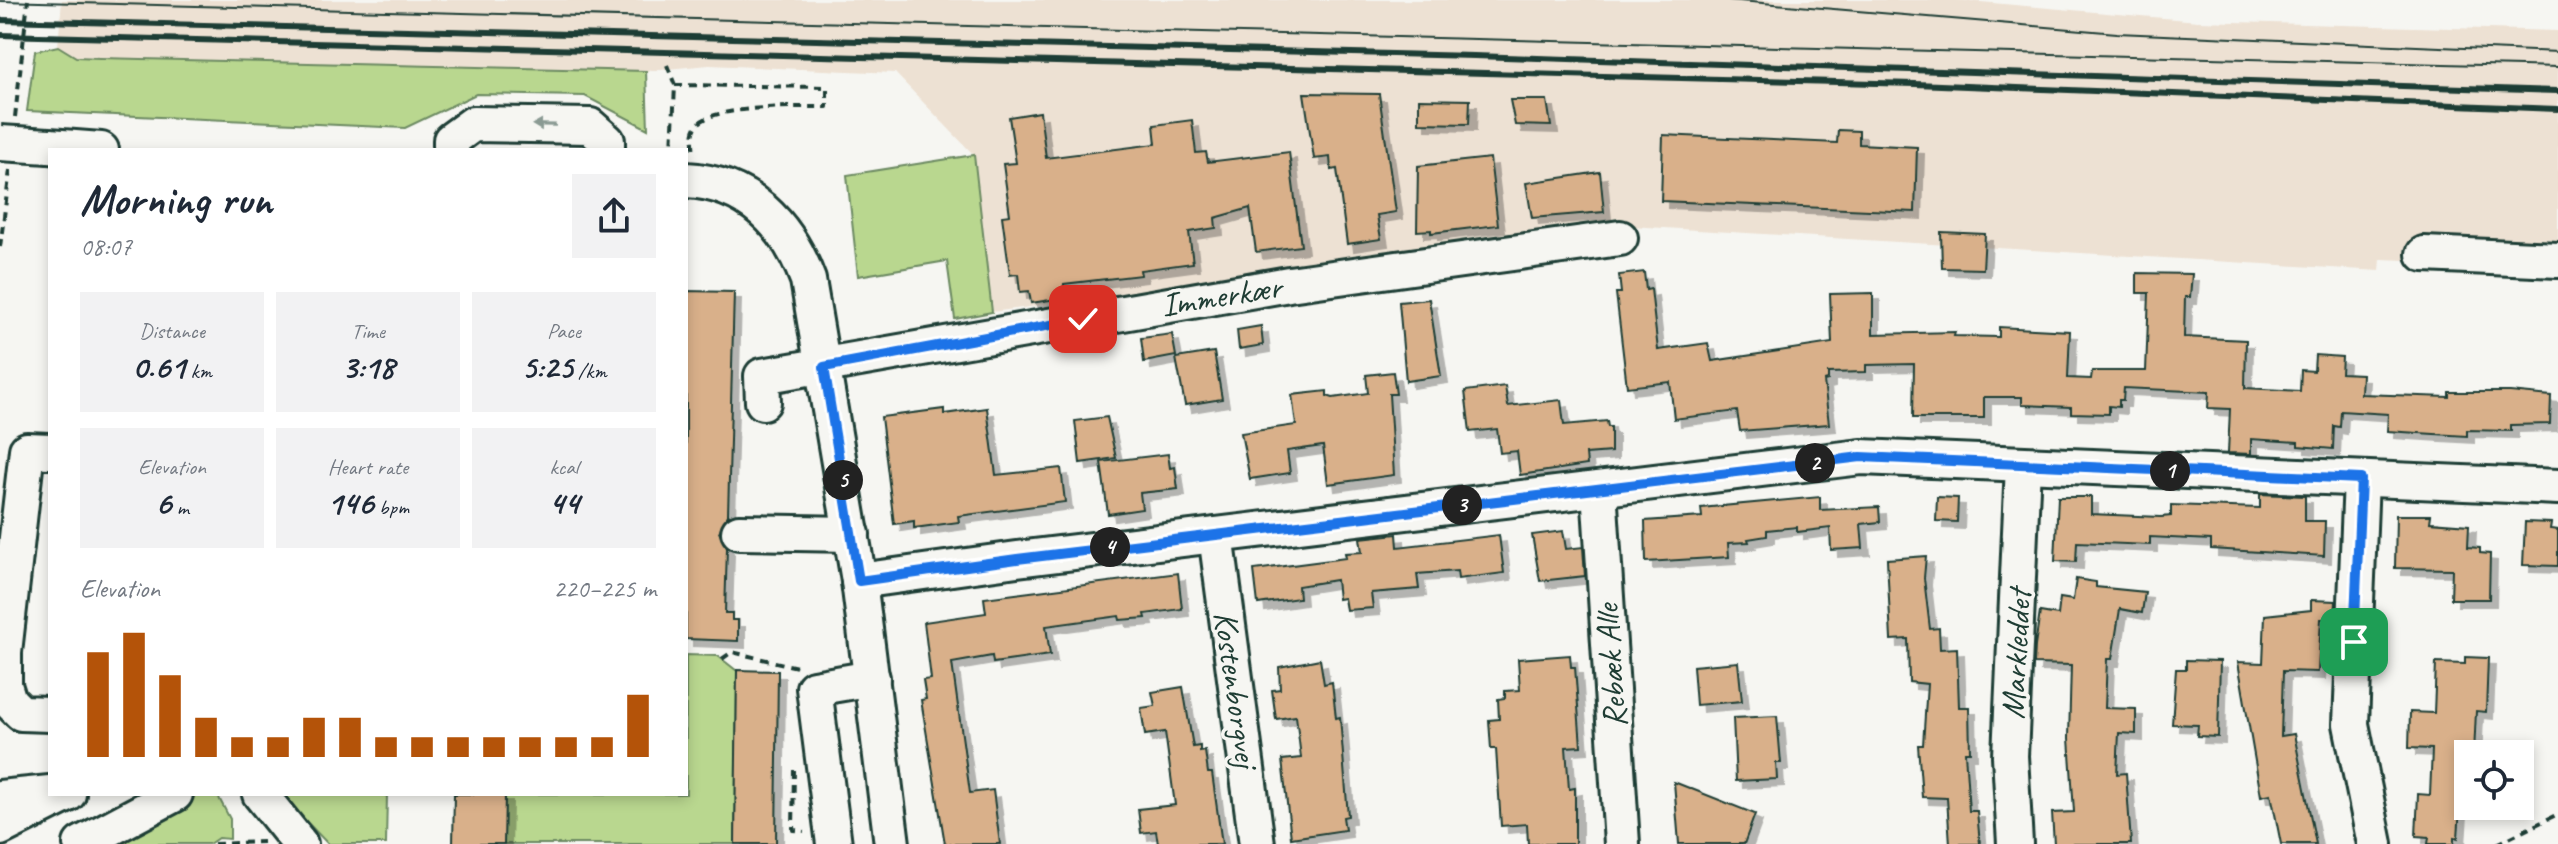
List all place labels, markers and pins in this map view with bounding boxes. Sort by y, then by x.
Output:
pin [1049,285,1117,353]
pin: 2 [1795,443,1835,483]
pin: 1 [2150,451,2190,491]
pin: 5 [823,460,863,500]
pin: 3 [1442,485,1482,525]
pin: 4 [1090,527,1130,567]
pin [2320,608,2388,676]

